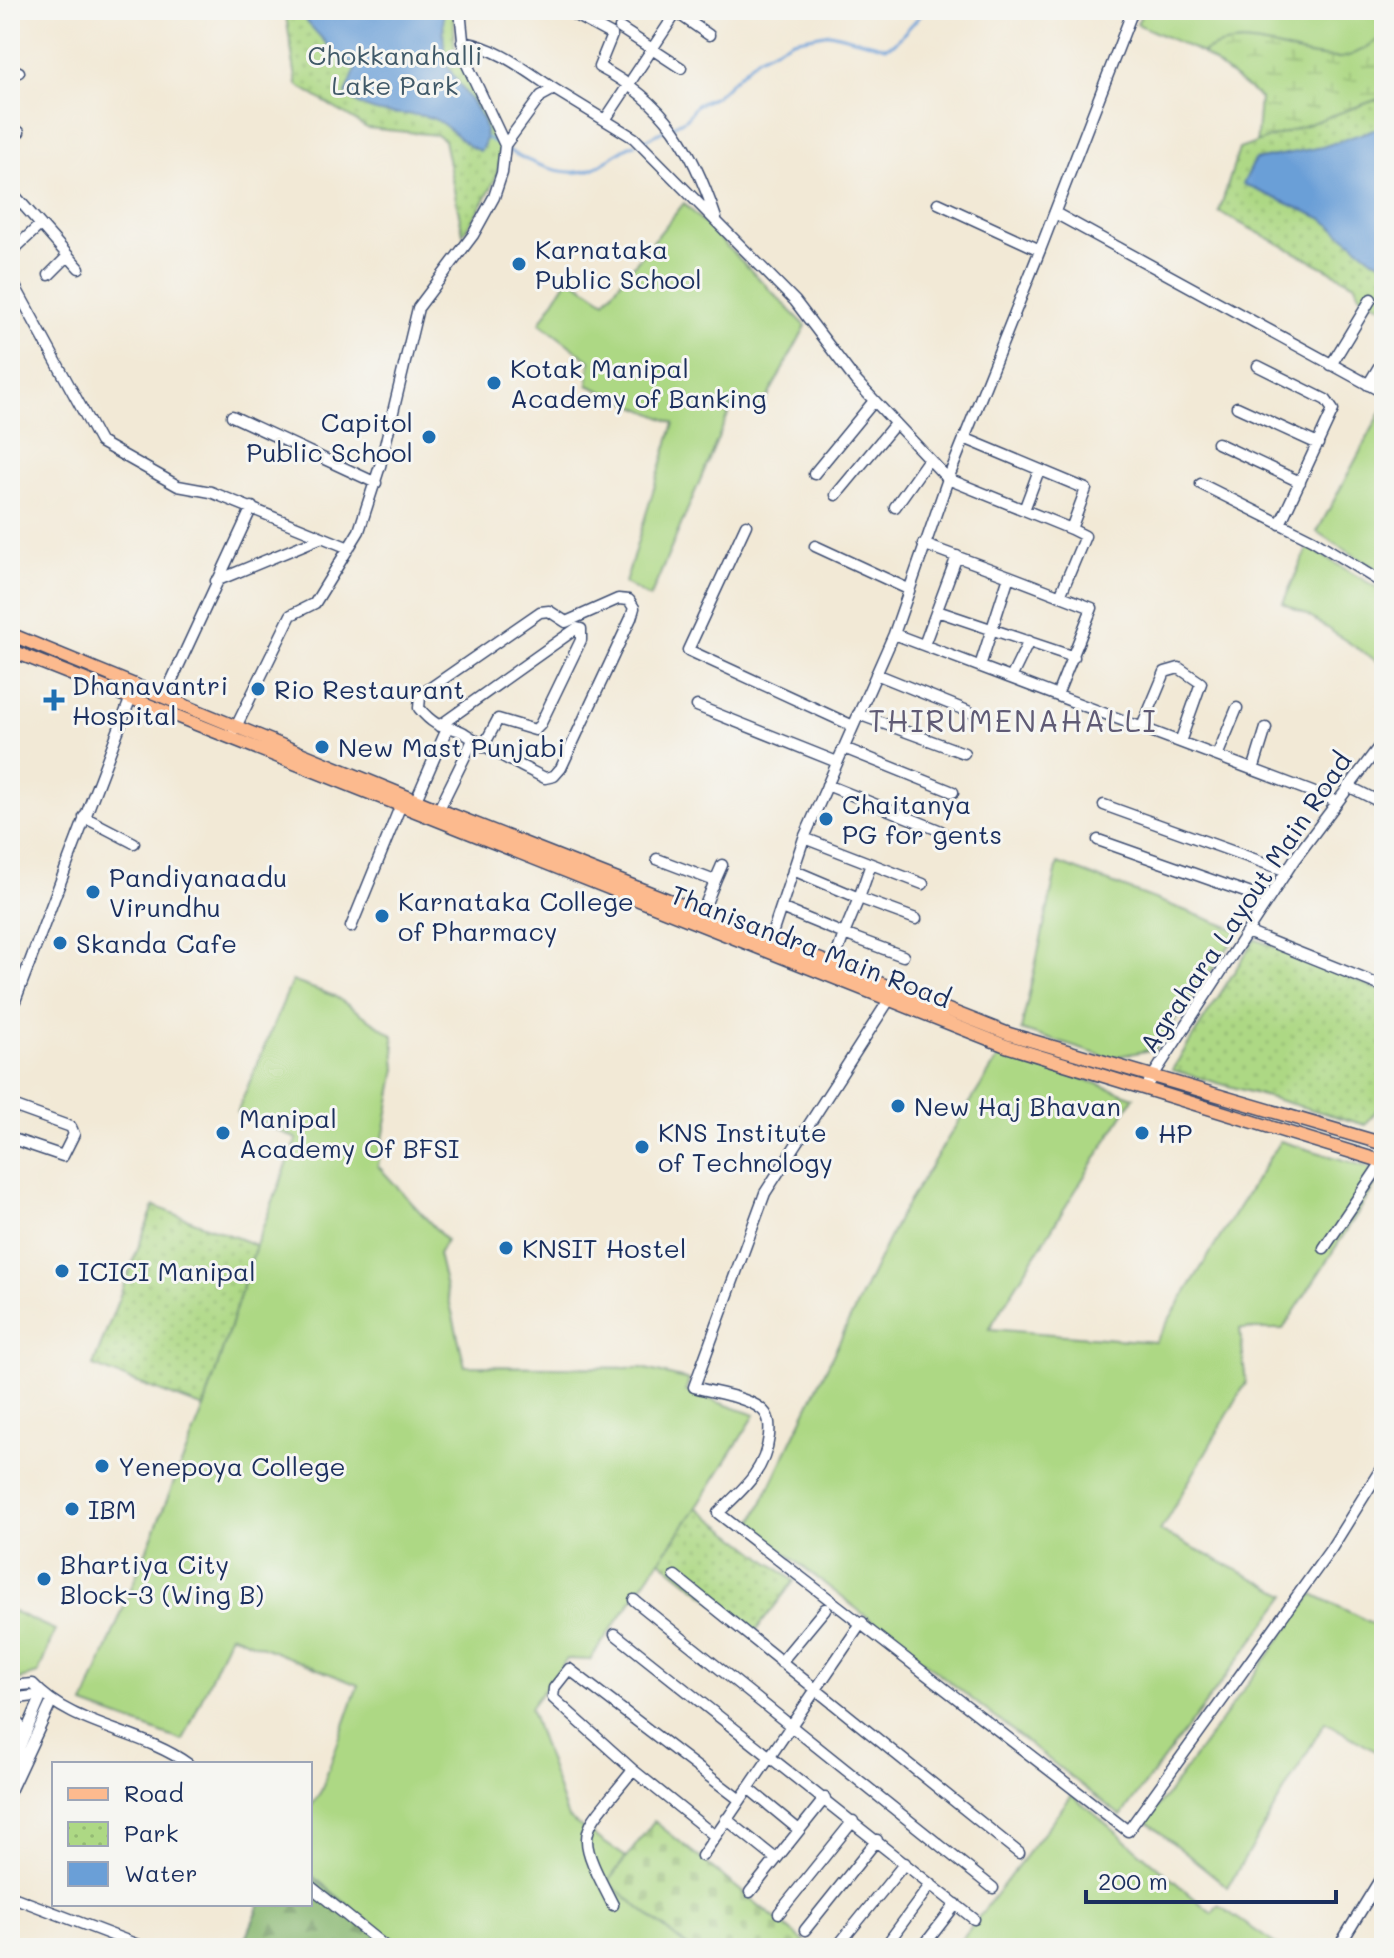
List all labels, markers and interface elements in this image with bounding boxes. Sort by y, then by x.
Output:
park label: Chokkanahalli Lake Park [308,38,482,102]
place label: Karnataka Public School [535,232,702,296]
marker: Karnataka Public School [510,255,528,273]
place label: Kotak Manipal Academy of Banking [510,351,767,415]
marker: Kotak Manipal Academy of Banking [485,374,503,392]
place label: Capitol Public School [246,405,413,469]
marker: Capitol Public School [420,428,438,446]
place label: Dhanavantri Hospital [72,668,228,732]
place label: Rio Restaurant [274,672,465,706]
marker: Rio Restaurant [249,680,267,698]
marker: Dhanavantri Hospital [43,689,65,711]
district label: THIRUMENAHALLI [868,700,1158,740]
place label: New Mast Punjabi [338,730,565,764]
marker: New Mast Punjabi [313,738,331,756]
street label: Agrahara Layout Main Road [1131,745,1359,1059]
place label: Chaitanya PG for gents [842,787,1002,851]
marker: Chaitanya PG for gents [817,810,835,828]
place label: Pandiyanaadu Virundhu [109,860,287,924]
street label: Thanisandra Main Road [666,877,956,1015]
marker: Pandiyanaadu Virundhu [84,883,102,901]
place label: Karnataka College of Pharmacy [398,884,634,948]
marker: Karnataka College of Pharmacy [373,907,391,925]
place label: Skanda Cafe [76,926,237,960]
marker: Skanda Cafe [51,934,69,952]
place label: New Haj Bhavan [914,1089,1121,1123]
marker: New Haj Bhavan [889,1097,907,1115]
place label: Manipal Academy Of BFSI [239,1101,459,1165]
place label: KNS Institute of Technology [658,1115,833,1179]
place label: HP [1158,1116,1193,1150]
marker: Manipal Academy Of BFSI [214,1124,232,1142]
marker: HP [1133,1124,1151,1142]
marker: KNS Institute of Technology [633,1138,651,1156]
place label: KNSIT Hostel [522,1231,686,1265]
marker: KNSIT Hostel [497,1239,515,1257]
place label: ICICI Manipal [78,1254,256,1288]
marker: ICICI Manipal [53,1262,71,1280]
place label: Yenepoya College [118,1449,345,1483]
marker: Yenepoya College [93,1457,111,1475]
place label: IBM [88,1492,136,1526]
marker: IBM [63,1500,81,1518]
place label: Bhartiya City Block-3 (Wing B) [60,1547,264,1611]
marker: Bhartiya City Block-3 (Wing B) [35,1570,53,1588]
legend [52,1762,312,1906]
text: Road [124,1777,184,1808]
text: Park [124,1817,178,1848]
scale bar [1086,1854,1336,1904]
text: Water [124,1857,198,1888]
text: 200 m [1098,1865,1168,1896]

